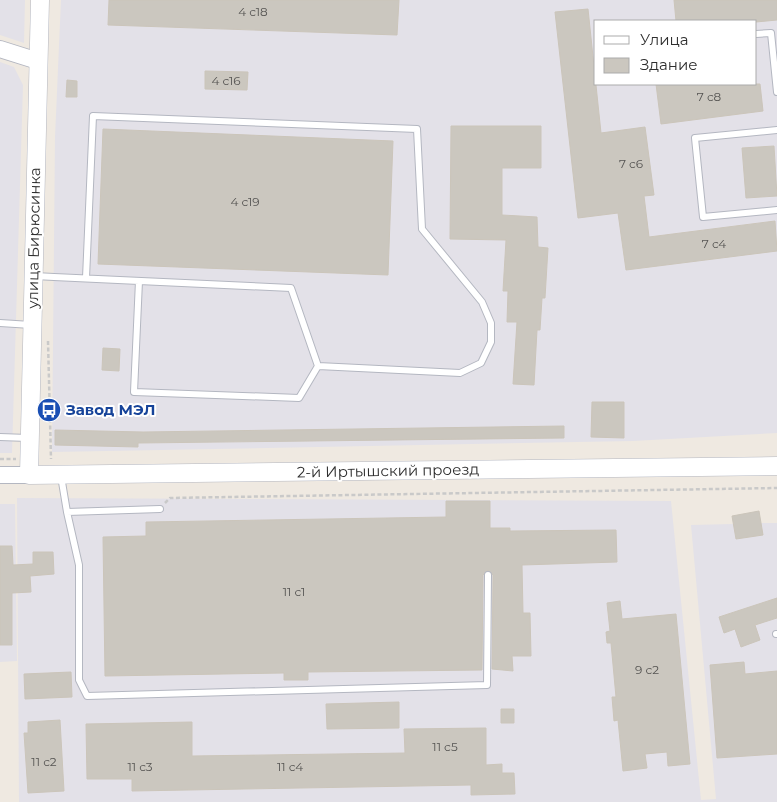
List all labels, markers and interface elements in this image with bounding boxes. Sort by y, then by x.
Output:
house number: 4 с18 [238,4,268,19]
legend [594,20,757,85]
text: Улица [640,30,688,49]
text: Здание [640,55,698,74]
house number: 4 с16 [211,73,241,88]
house number: 7 с8 [697,89,722,104]
house number: 7 с6 [619,156,643,171]
street label: улица Бирюсинка [23,167,44,310]
house number: 4 с19 [230,194,260,209]
house number: 7 с4 [702,236,726,251]
bus stop icon: Завод МЭЛ [36,397,62,423]
place label: Завод МЭЛ [65,400,155,419]
street label: 2-й Иртышский проезд [297,459,479,482]
house number: 11 с1 [283,584,305,599]
house number: 9 с2 [635,662,659,677]
house number: 11 с5 [432,739,458,754]
house number: 11 с2 [31,754,57,769]
house number: 11 с3 [127,759,153,774]
house number: 11 с4 [277,759,303,774]

